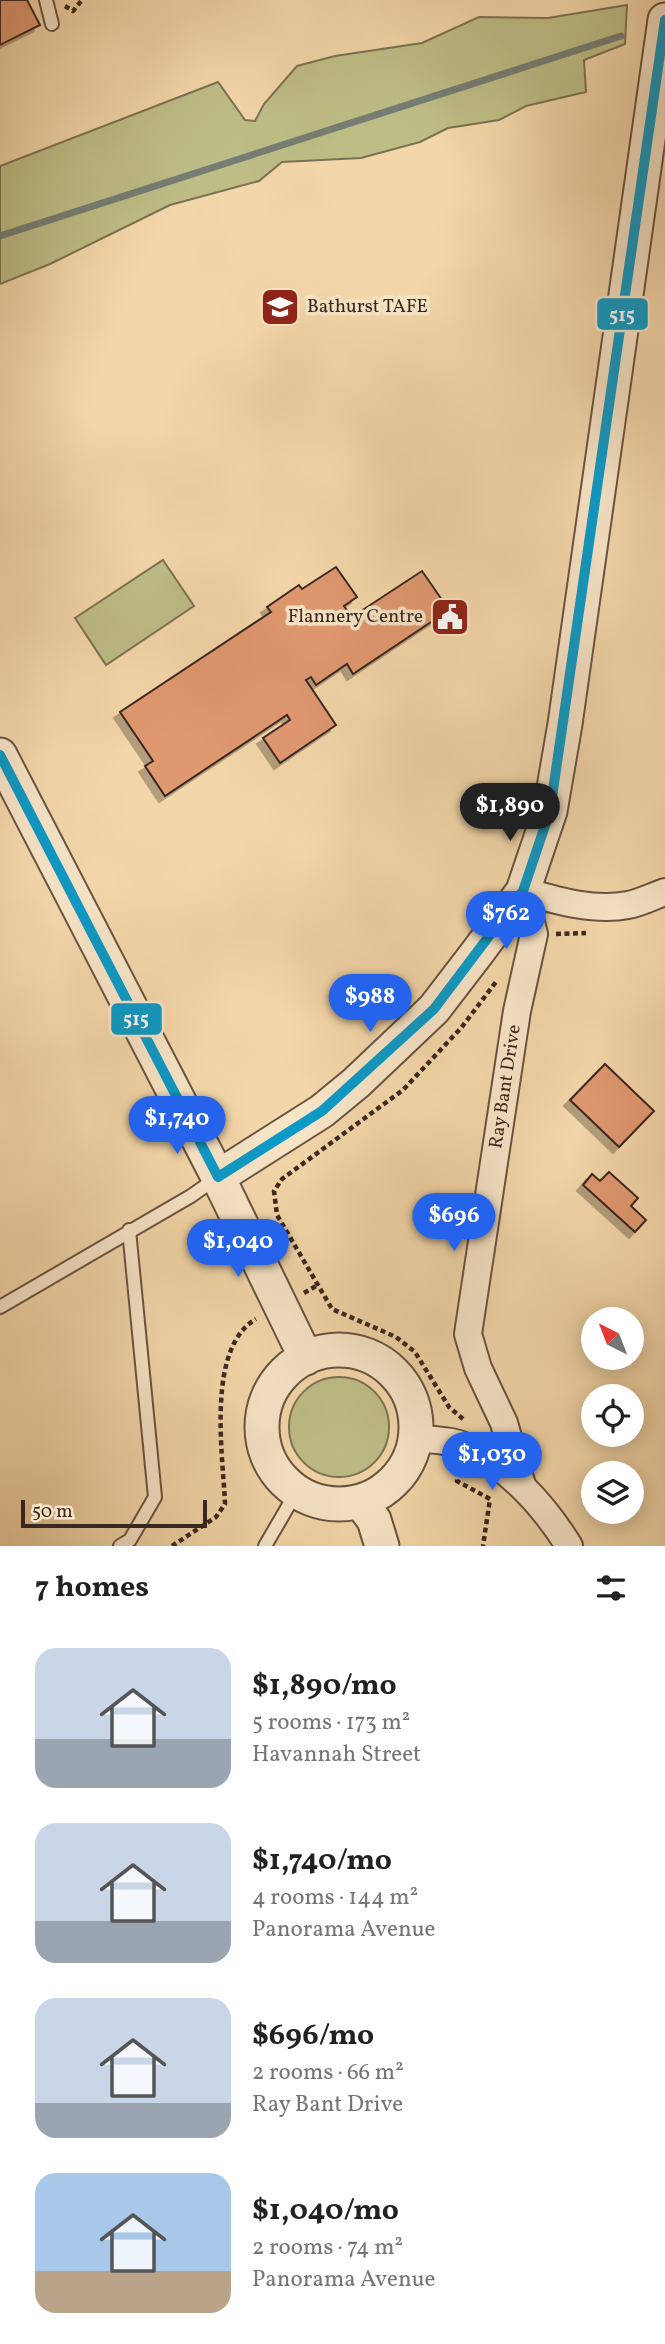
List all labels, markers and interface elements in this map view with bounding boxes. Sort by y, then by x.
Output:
school or university icon: Bathurst TAFE [259,286,301,328]
place label: Bathurst TAFE [307,294,428,320]
line badge: 515 [596,297,649,331]
text: 515 [609,303,635,329]
public building icon: Flannery Centre [429,596,471,638]
place label: Flannery Centre [288,604,423,630]
pin: $1,890 [453,784,567,843]
text: $1,890 [476,790,544,822]
pin: $762 [465,892,547,951]
text: $762 [482,898,530,930]
pin: $988 [329,974,411,1034]
text: $988 [345,981,395,1013]
line badge: 515 [110,1002,163,1036]
text: 515 [123,1007,149,1033]
street label: Ray Bant Drive [483,1023,528,1150]
pin: $1,740 [120,1096,234,1156]
text: $1,740 [145,1103,209,1135]
pin: $696 [413,1194,495,1253]
text: $696 [428,1200,480,1232]
pin: $1,040 [181,1220,295,1279]
text: $1,040 [203,1226,273,1258]
north arrow [581,1307,644,1370]
map controls [581,1307,644,1524]
button: locate [581,1384,644,1447]
pin: $1,030 [435,1432,549,1492]
text: $1,030 [458,1439,526,1471]
button: layers [581,1461,644,1524]
scale bar [21,1497,206,1529]
text: 50 m [32,1499,73,1525]
text: 7 homes [35,1567,149,1609]
icon: filters [592,1569,630,1607]
text: $1,890/mo [252,1665,397,1707]
icon: home [91,1676,175,1760]
text: 5 rooms · 173 m² [252,1707,410,1739]
text: Havannah Street [252,1739,421,1771]
text: $1,740/mo [252,1840,392,1882]
icon: home [91,1851,175,1935]
text: 4 rooms · 144 m² [252,1882,418,1914]
text: Panorama Avenue [252,1914,436,1946]
text: $696/mo [252,2015,374,2057]
icon: home [91,2026,175,2110]
text: 2 rooms · 66 m² [252,2057,404,2089]
text: Ray Bant Drive [252,2089,403,2121]
text: $1,040/mo [252,2190,399,2232]
icon: home [91,2201,175,2285]
text: 2 rooms · 74 m² [252,2232,403,2264]
text: Panorama Avenue [252,2264,436,2296]

